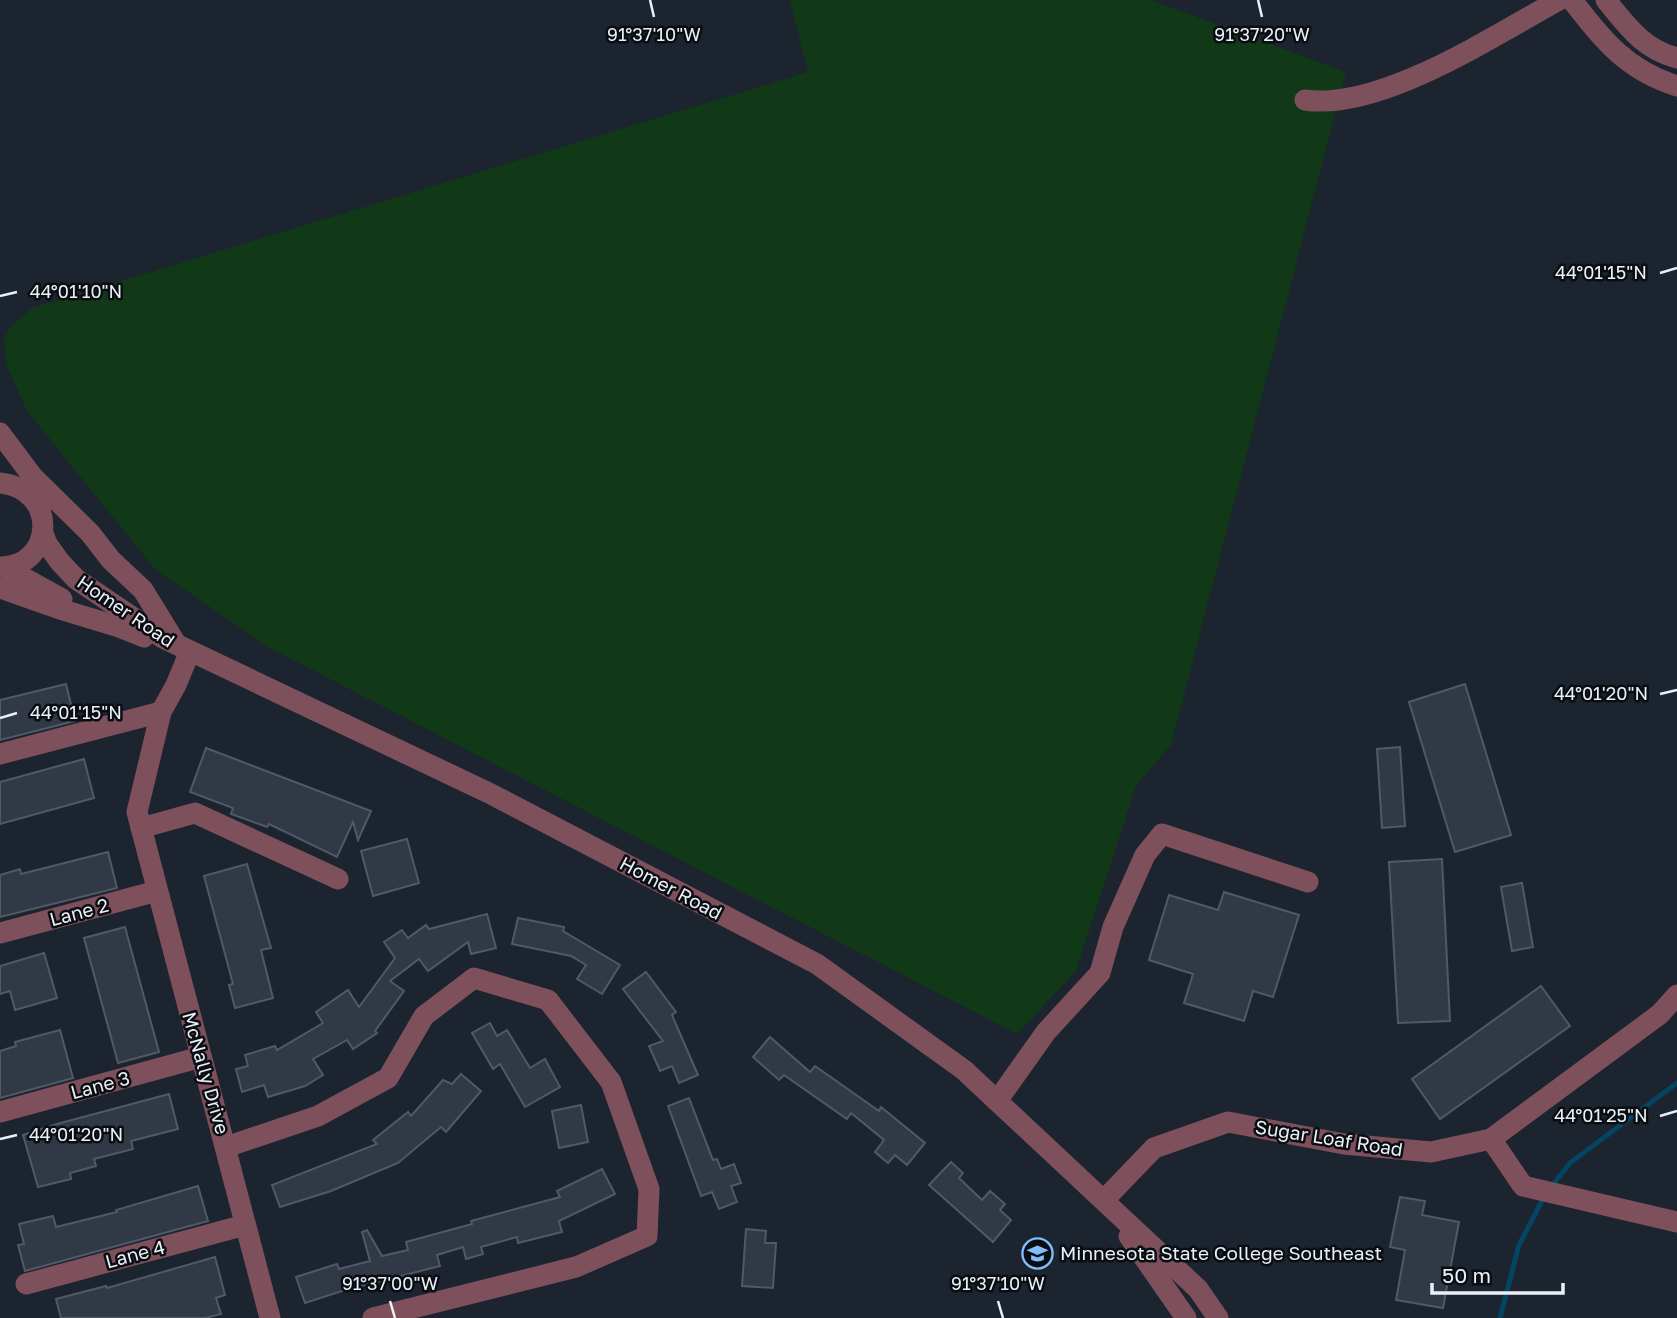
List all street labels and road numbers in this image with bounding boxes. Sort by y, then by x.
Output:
street label: Homer Road [73,570,179,652]
street label: Homer Road [616,851,726,924]
street label: Lane 2 [47,893,111,930]
street label: McNally Drive [178,1009,235,1137]
street label: Lane 3 [68,1066,132,1103]
street label: Sugar Loaf Road [1254,1114,1405,1161]
street label: Lane 4 [103,1235,167,1272]

